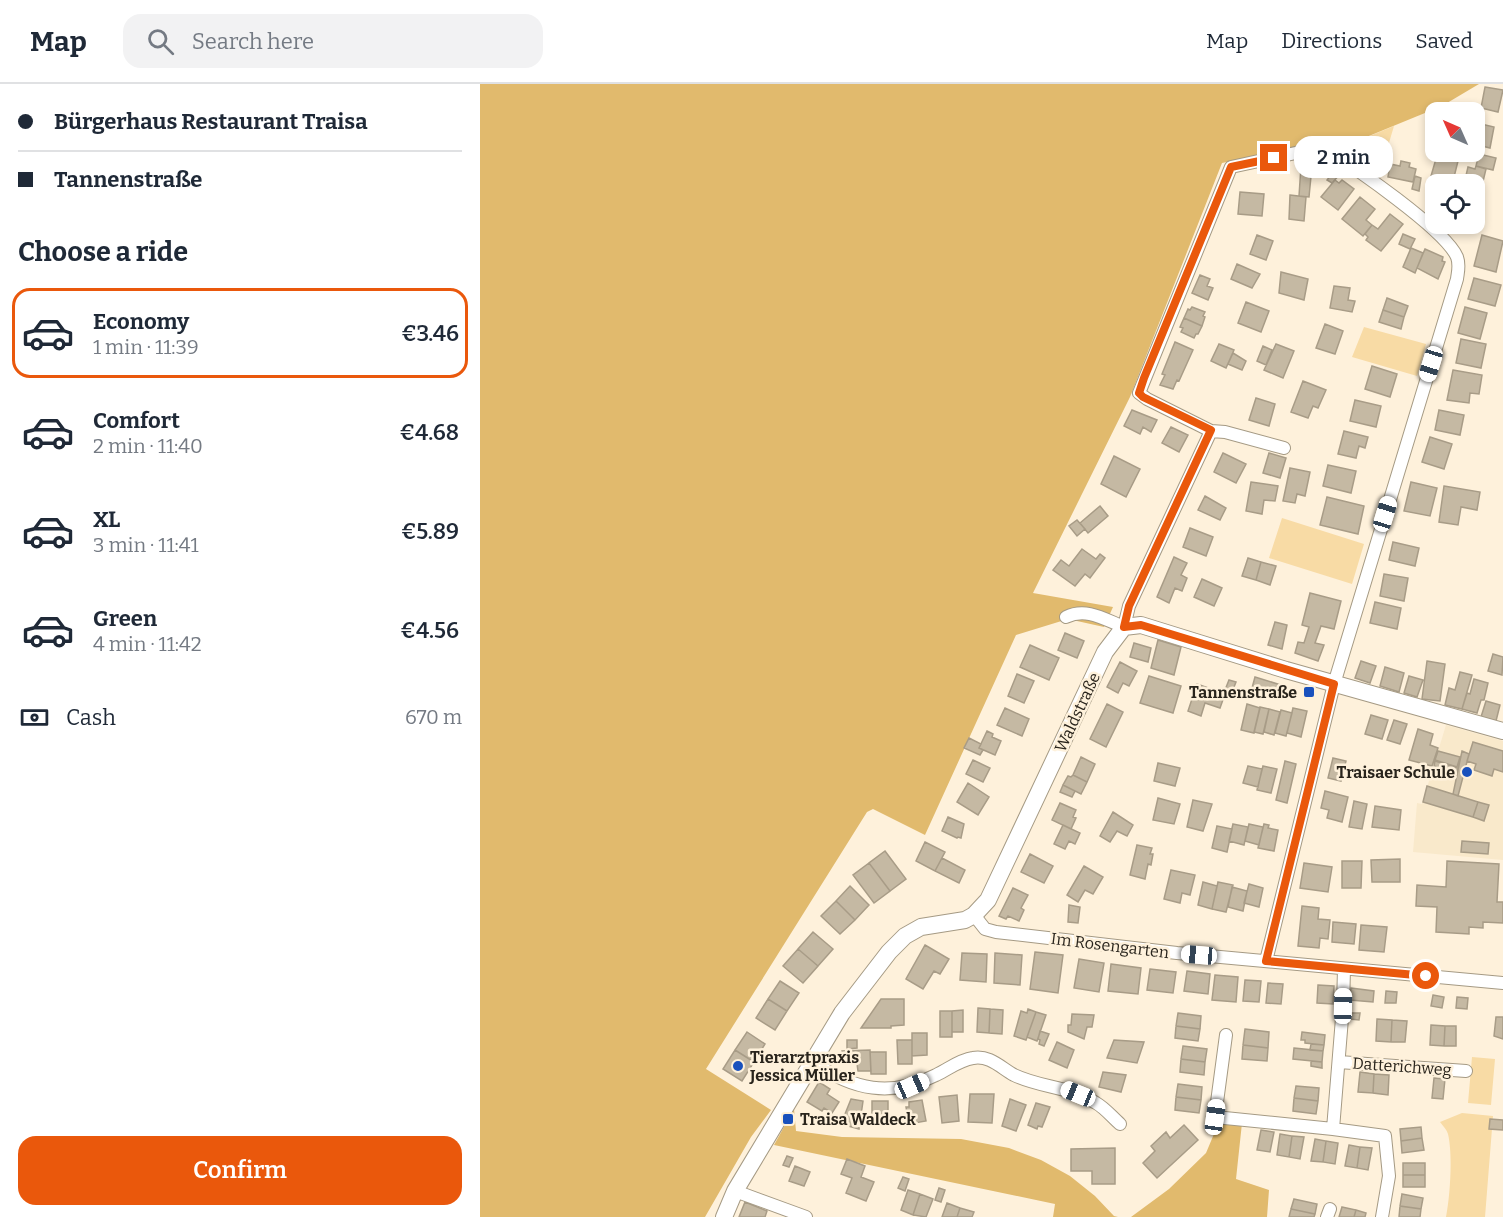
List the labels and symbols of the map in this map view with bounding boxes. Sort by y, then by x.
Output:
north arrow [1425,102,1485,162]
callout: 2 min [1295,137,1394,179]
route end [1260,144,1287,171]
car [1417,344,1445,384]
car [1371,494,1399,534]
street label: Waldstraße [1051,669,1104,755]
place label: Tannenstraße [1189,683,1297,702]
marker: Tannenstraße [1302,685,1316,699]
place label: Traisaer Schule [1337,763,1455,782]
marker: Traisaer Schule [1460,765,1474,779]
street label: Im Rosengarten [1050,929,1170,962]
car [1180,944,1218,966]
route start [1412,962,1439,989]
car [1334,988,1352,1024]
place label: Tierarztpraxis Jessica Müller [749,1048,859,1085]
street label: Datterichweg [1352,1054,1452,1079]
marker: Tierarztpraxis Jessica Müller [731,1059,745,1073]
car [892,1070,932,1102]
car [1058,1079,1098,1109]
car [1204,1098,1226,1136]
place label: Traisa Waldeck [800,1110,916,1129]
marker: Traisa Waldeck [781,1112,795,1126]

